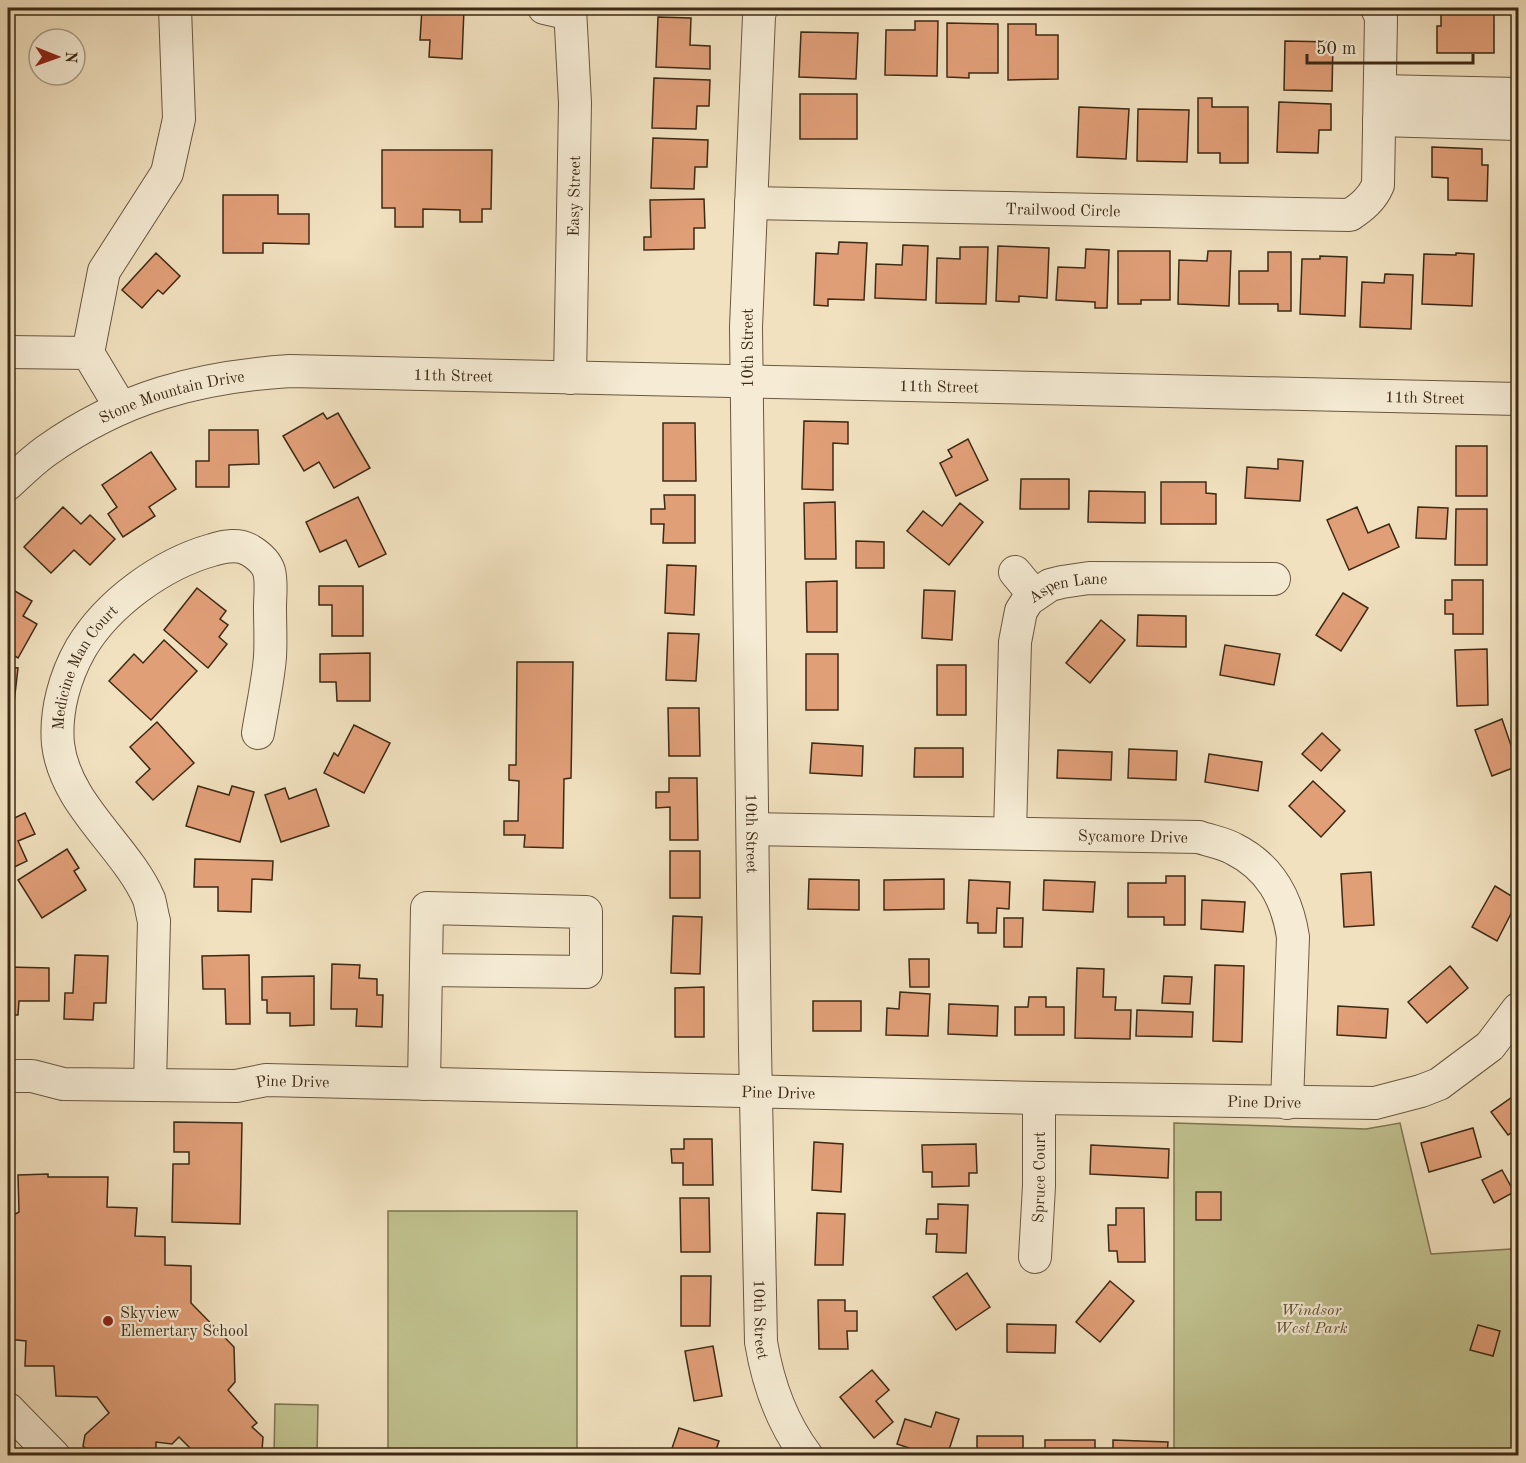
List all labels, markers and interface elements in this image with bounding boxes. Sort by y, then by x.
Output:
north arrow [27,27,87,87]
scale bar [1307,27,1474,65]
text: 50 m [1316,40,1356,58]
text: N [62,51,78,64]
street label: Easy Street [567,155,584,237]
street label: Trailwood Circle [1005,202,1121,220]
street label: 10th Street [741,308,757,388]
street label: 11th Street [413,368,494,386]
street label: Stone Mountain Drive [97,369,246,427]
street label: 11th Street [899,379,980,397]
street label: 11th Street [1385,390,1465,408]
street label: Aspen Lane [1026,572,1107,607]
street label: Medicine Man Court [51,602,122,730]
street label: 10th Street [742,793,759,874]
street label: Sycamore Drive [1078,829,1188,847]
street label: Pine Drive [254,1074,330,1092]
street label: Pine Drive [741,1085,815,1103]
street label: Pine Drive [1227,1095,1301,1112]
street label: Spruce Court [1031,1131,1049,1223]
street label: 10th Street [750,1279,770,1361]
park label: Windsor West Park [1274,1303,1348,1337]
place label: Skyview Elemertary School [120,1306,248,1340]
marker: Skyview Elemertary School [101,1314,115,1328]

